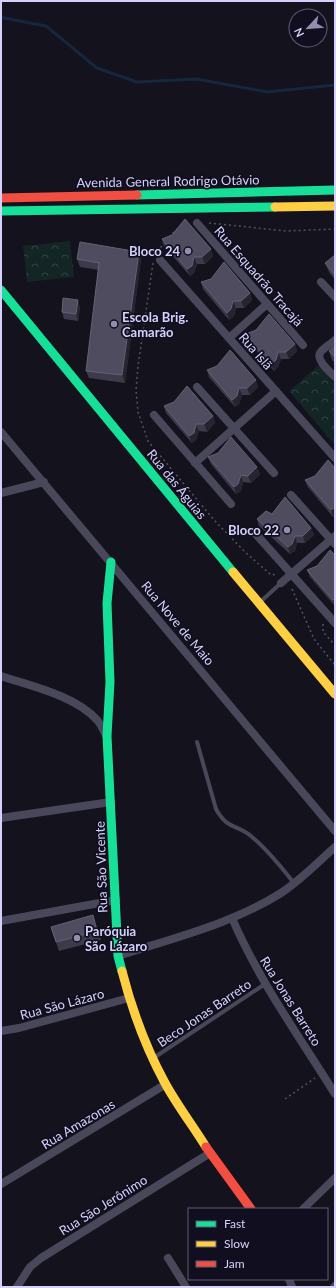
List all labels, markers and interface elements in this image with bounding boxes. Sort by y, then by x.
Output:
north arrow [288,8,328,48]
text: N [291,26,306,39]
street label: Avenida General Rodrigo Otávio [76,171,260,191]
street label: Rua Esquadrão Tracajá [211,223,307,329]
place label: Bloco 24 [129,243,180,259]
marker: Bloco 24 [183,246,193,256]
place label: Escola Brig. Camarão [122,309,188,340]
marker: Escola Brig. Camarão [109,319,119,329]
street label: Rua Islã [236,329,276,373]
street label: Rua das Águias [144,446,210,522]
place label: Bloco 22 [228,522,279,538]
marker: Bloco 22 [282,525,292,535]
street label: Rua Nove de Maio [138,578,218,668]
street label: Rua São Vicente [91,821,111,913]
place label: Paróquia São Lázaro [85,923,148,954]
marker: Paróquia São Lázaro [72,933,82,943]
street label: Rua Jonas Barreto [257,953,325,1049]
street label: Beco Jonas Barreto [154,976,254,1050]
street label: Rua São Lázaro [18,985,106,1023]
street label: Rua Amazonas [38,1096,118,1152]
street label: Rua São Jerônimo [56,1171,150,1239]
legend [188,1208,328,1280]
text: Fast [224,1216,246,1231]
text: Slow [224,1236,250,1251]
text: Jam [224,1256,245,1271]

